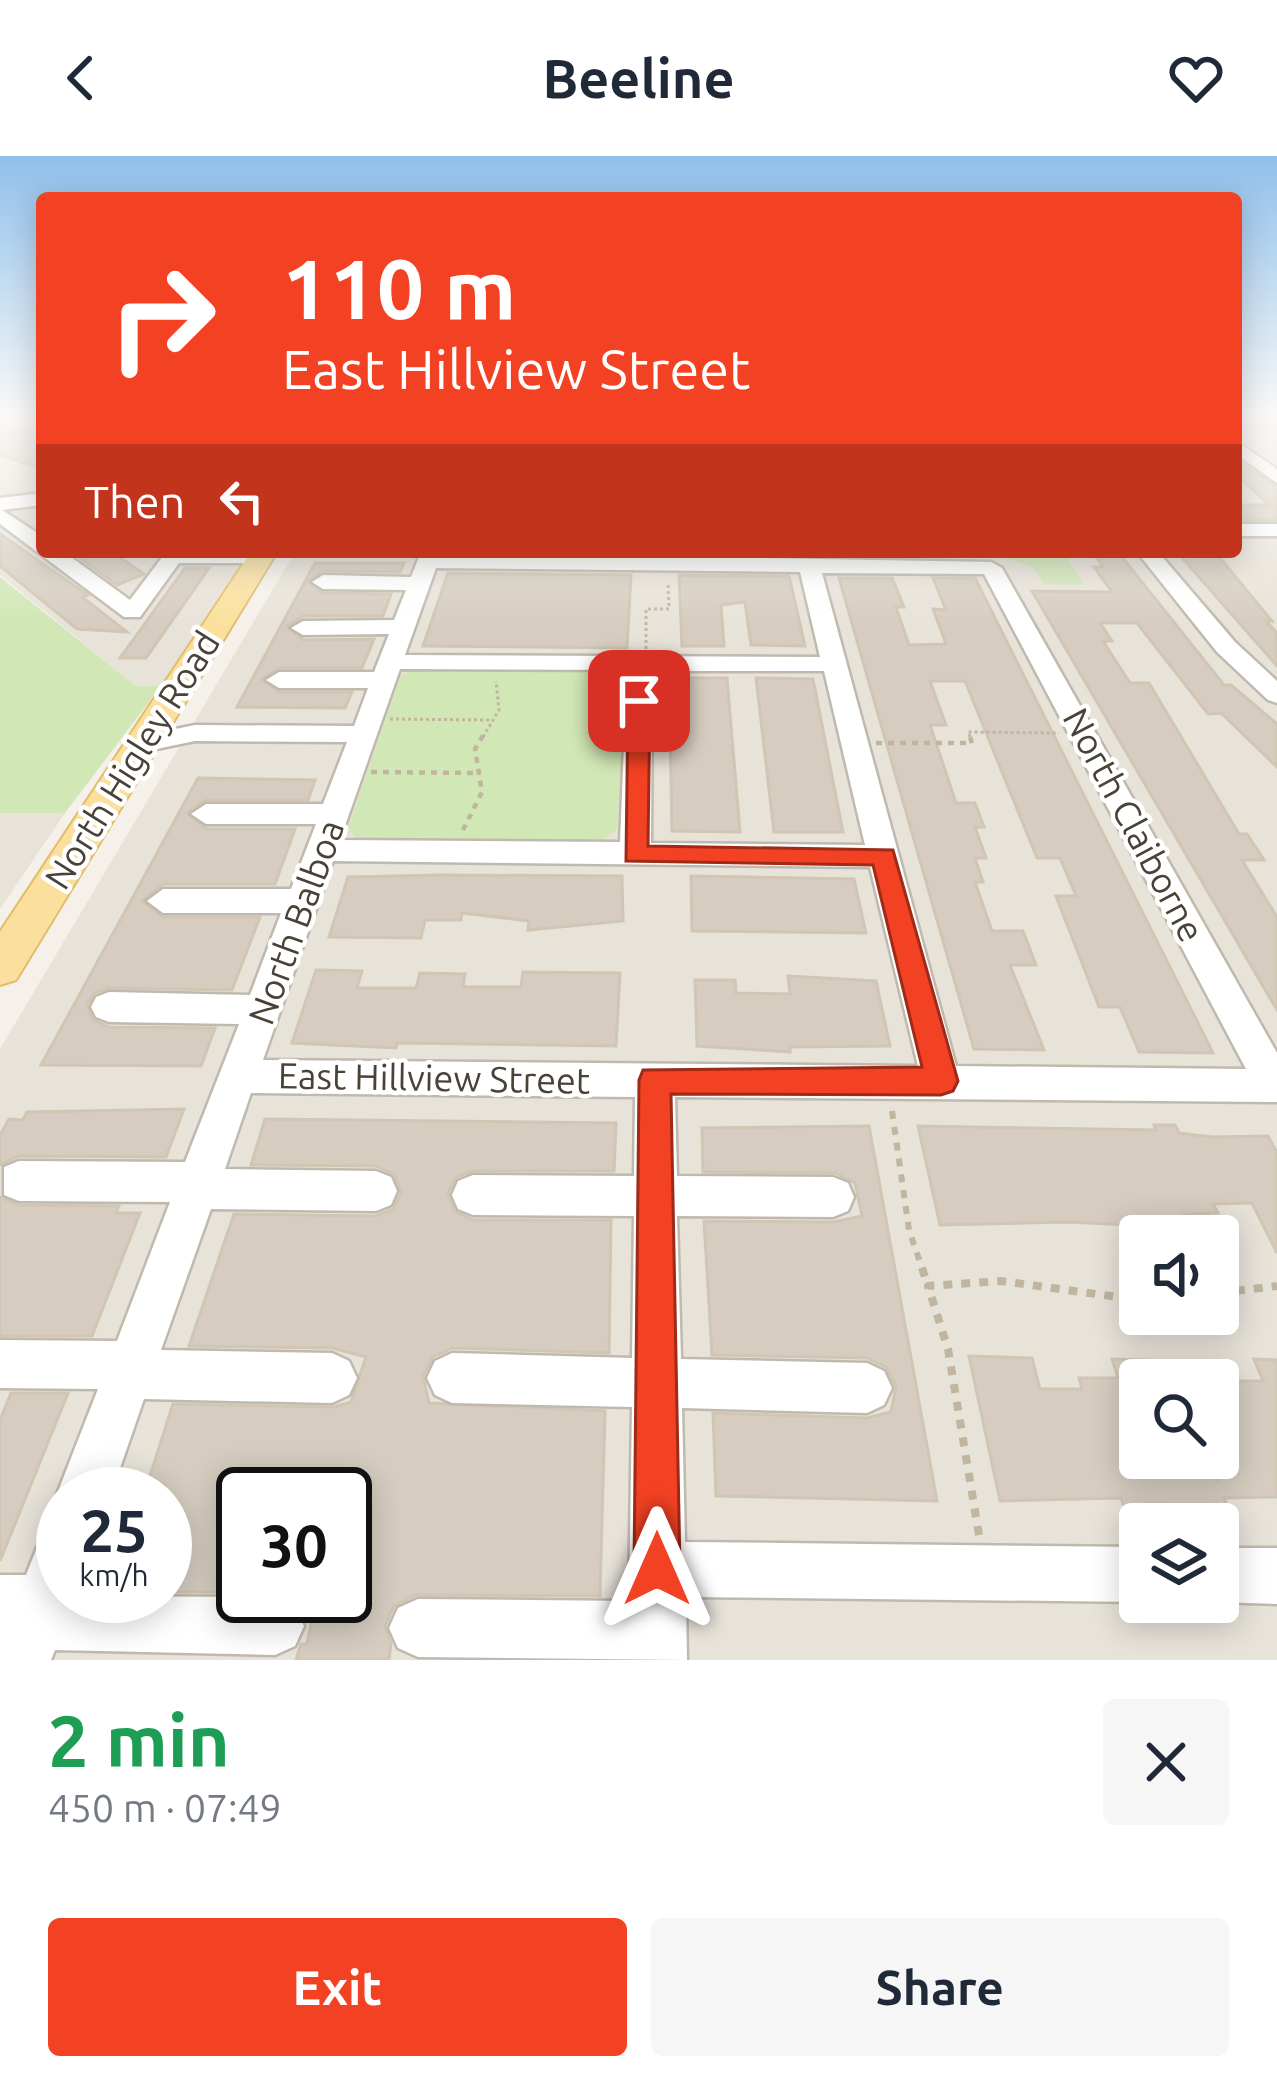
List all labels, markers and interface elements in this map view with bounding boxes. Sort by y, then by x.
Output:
icon: back [48,45,114,111]
icon: heart [1163,45,1229,111]
text: Beeline [542,48,735,108]
icon: right [84,240,240,396]
text: 110 m [282,241,516,335]
text: East Hillview Street [282,339,750,399]
icon: left [209,468,275,534]
text: Then [84,476,185,527]
street label: North Higley Road [36,623,227,896]
pin [588,650,690,752]
icon: arrive [606,668,672,734]
street label: North Claiborne [1056,701,1213,948]
street label: North Balboa [240,814,352,1030]
street label: East Hillview Street [278,1054,590,1101]
map controls [1119,1215,1239,1623]
button: sound [1119,1215,1239,1335]
button: search [1119,1359,1239,1479]
speed limit sign: 30 [216,1467,372,1623]
text: 25 [80,1496,148,1563]
button: layers [1119,1503,1239,1623]
position arrow [594,1506,720,1632]
text: km/h [79,1558,149,1592]
button: close [1103,1699,1229,1825]
text: 2 min [48,1700,230,1781]
text: 450 m · 07:49 [48,1786,282,1829]
button: Exit [48,1918,627,2056]
button: Share [651,1918,1229,2056]

